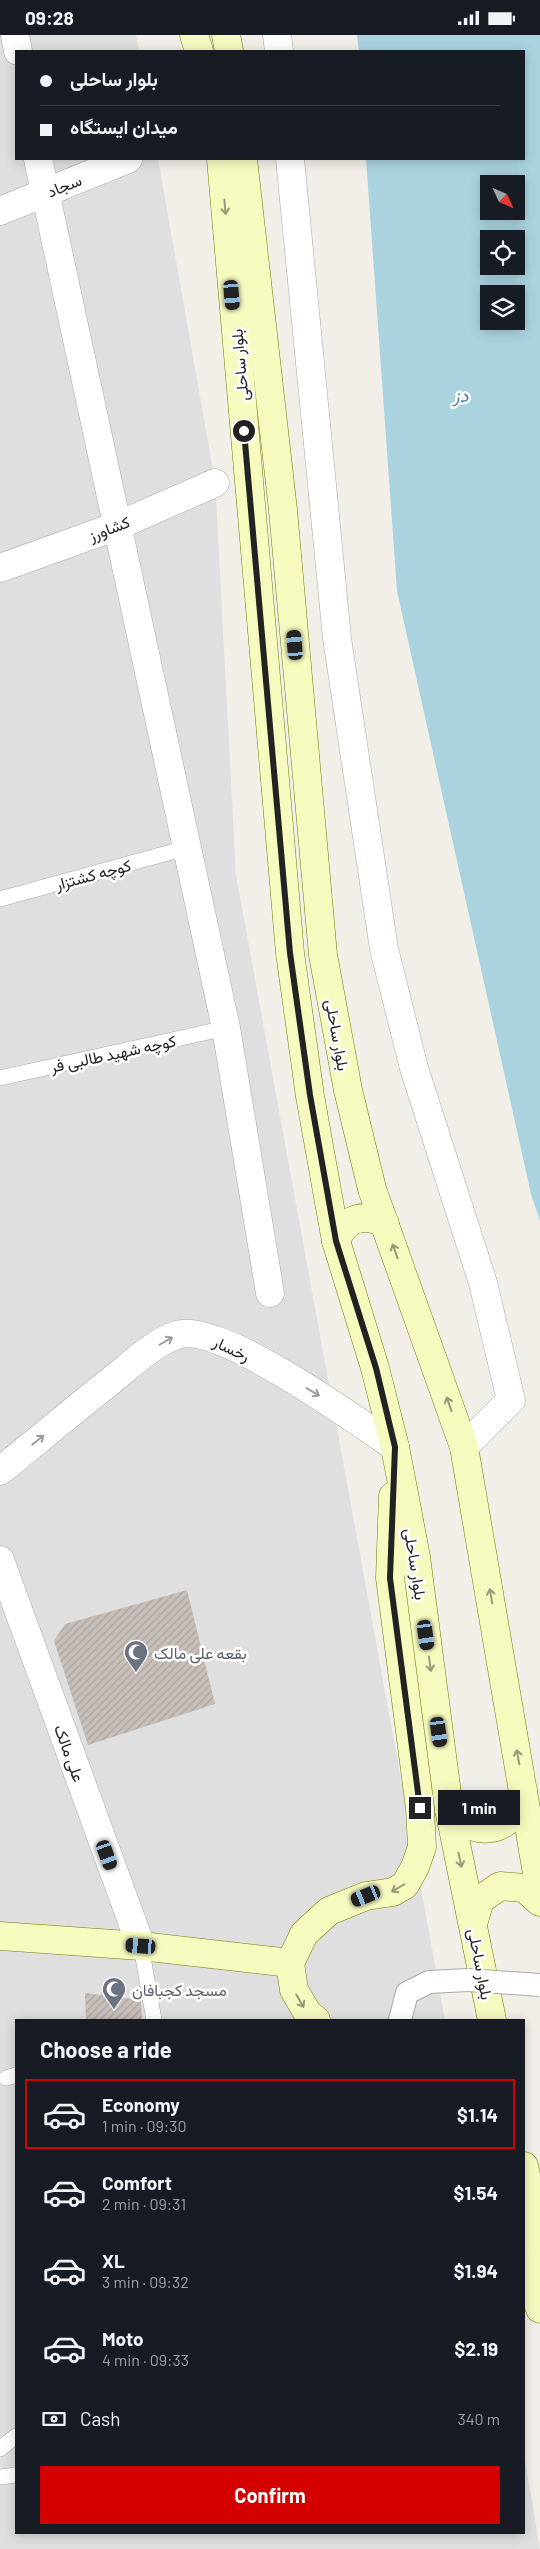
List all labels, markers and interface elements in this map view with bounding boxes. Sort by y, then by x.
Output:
text: 09:28 [25,6,74,29]
text: بلوار ساحلی [70,67,158,90]
text: میدان ایستگاه [70,115,178,138]
street label: سجاد [44,170,84,201]
north arrow [480,175,525,220]
map controls [480,175,525,330]
one-way arrow [220,199,230,215]
button: locate [480,230,525,275]
car [223,279,240,311]
button: layers [480,285,525,330]
street label: بلوار ساحلی [226,328,254,402]
water label: دز [453,384,469,407]
route start [233,420,255,442]
street label: کشاورز [85,511,133,547]
car [286,629,303,661]
street label: کوچه کشتزار [52,855,134,896]
street label: بلوار ساحلی [320,998,354,1073]
street label: کوچه شهید طالبی فر [48,1030,178,1079]
one-way arrow [390,1243,399,1259]
street label: رخسار [209,1331,253,1366]
one-way arrow [159,1335,173,1345]
one-way arrow [305,1388,319,1398]
one-way arrow [444,1396,453,1412]
one-way arrow [31,1435,44,1446]
street label: بلوار ساحلی [399,1527,431,1602]
one-way arrow [485,1589,495,1605]
car [416,1619,435,1651]
mosque icon: بقعه علی مالک [123,1639,149,1673]
place label: بقعه علی مالک [154,1643,247,1664]
one-way arrow [425,1656,435,1672]
car [429,1716,448,1748]
street label: علی مالک [49,1722,89,1785]
one-way arrow [512,1749,522,1765]
callout: 1 min [438,1791,520,1825]
route end [409,1797,431,1819]
text: 1 min [461,1798,497,1817]
car [94,1838,119,1872]
one-way arrow [455,1851,465,1867]
car [349,1883,382,1909]
one-way arrow [391,1883,406,1893]
street label: بلوار ساحلی [463,1927,497,2002]
car [125,1937,156,1955]
mosque icon: مسجد کجبافان [101,1976,127,2010]
place label: مسجد کجبافان [132,1980,227,2000]
one-way arrow [296,1993,306,2008]
text: Choose a ride [40,2036,172,2062]
icon: car [42,2092,87,2137]
text: Economy [102,2093,180,2116]
text: $1.14 [457,2103,498,2126]
text: 1 min · 09:30 [102,2116,187,2135]
icon: car [42,2170,87,2215]
text: Comfort [102,2171,172,2194]
text: $1.54 [454,2181,498,2204]
text: 2 min · 09:31 [102,2194,186,2213]
icon: car [42,2248,87,2293]
text: XL [102,2249,125,2272]
text: $1.94 [454,2259,498,2282]
text: 3 min · 09:32 [102,2272,189,2291]
icon: car [42,2326,87,2371]
text: Moto [102,2327,144,2350]
text: $2.19 [455,2337,498,2360]
text: 4 min · 09:33 [102,2350,189,2369]
icon: cash [40,2405,68,2433]
text: Cash [80,2407,121,2430]
text: 340 m [457,2409,500,2428]
button: Confirm [40,2466,500,2524]

